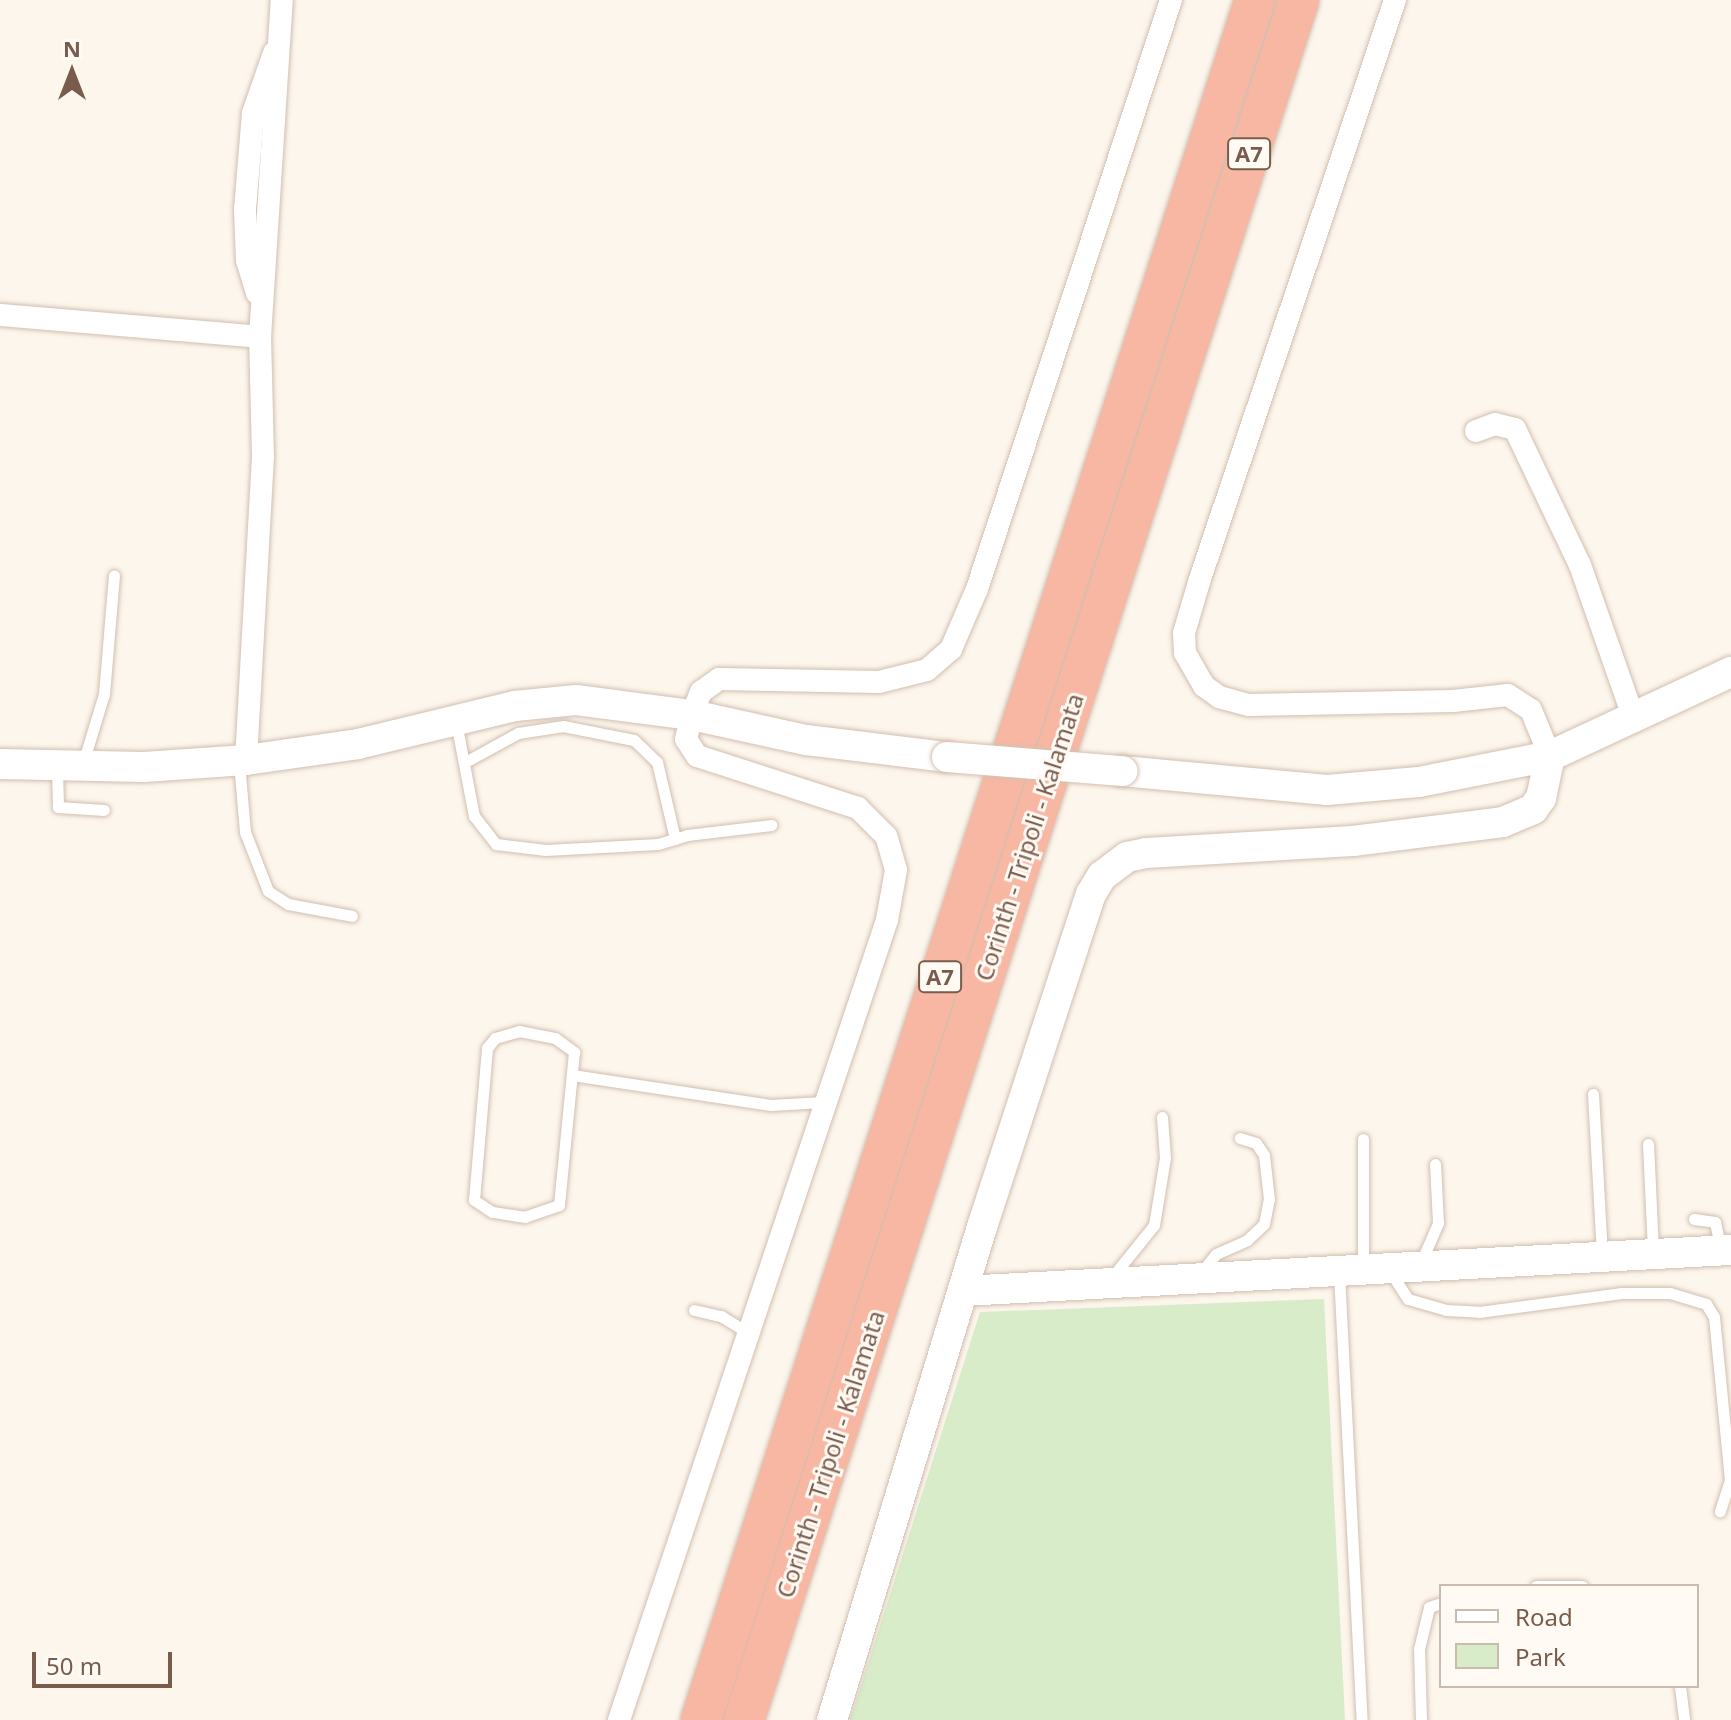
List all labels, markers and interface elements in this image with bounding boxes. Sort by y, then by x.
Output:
north arrow [32,32,112,112]
text: N [63,33,81,63]
road number: Α7 [1227,136,1271,172]
street label: Corinth - Tripoli - Kalamata [969,690,1089,984]
road number: Α7 [918,959,962,995]
street label: Corinth - Tripoli - Kalamata [770,1307,890,1601]
legend [1439,1584,1699,1688]
text: Road [1515,1600,1573,1633]
scale bar [36,1636,176,1686]
text: Park [1515,1640,1566,1673]
text: 50 m [46,1649,102,1682]

